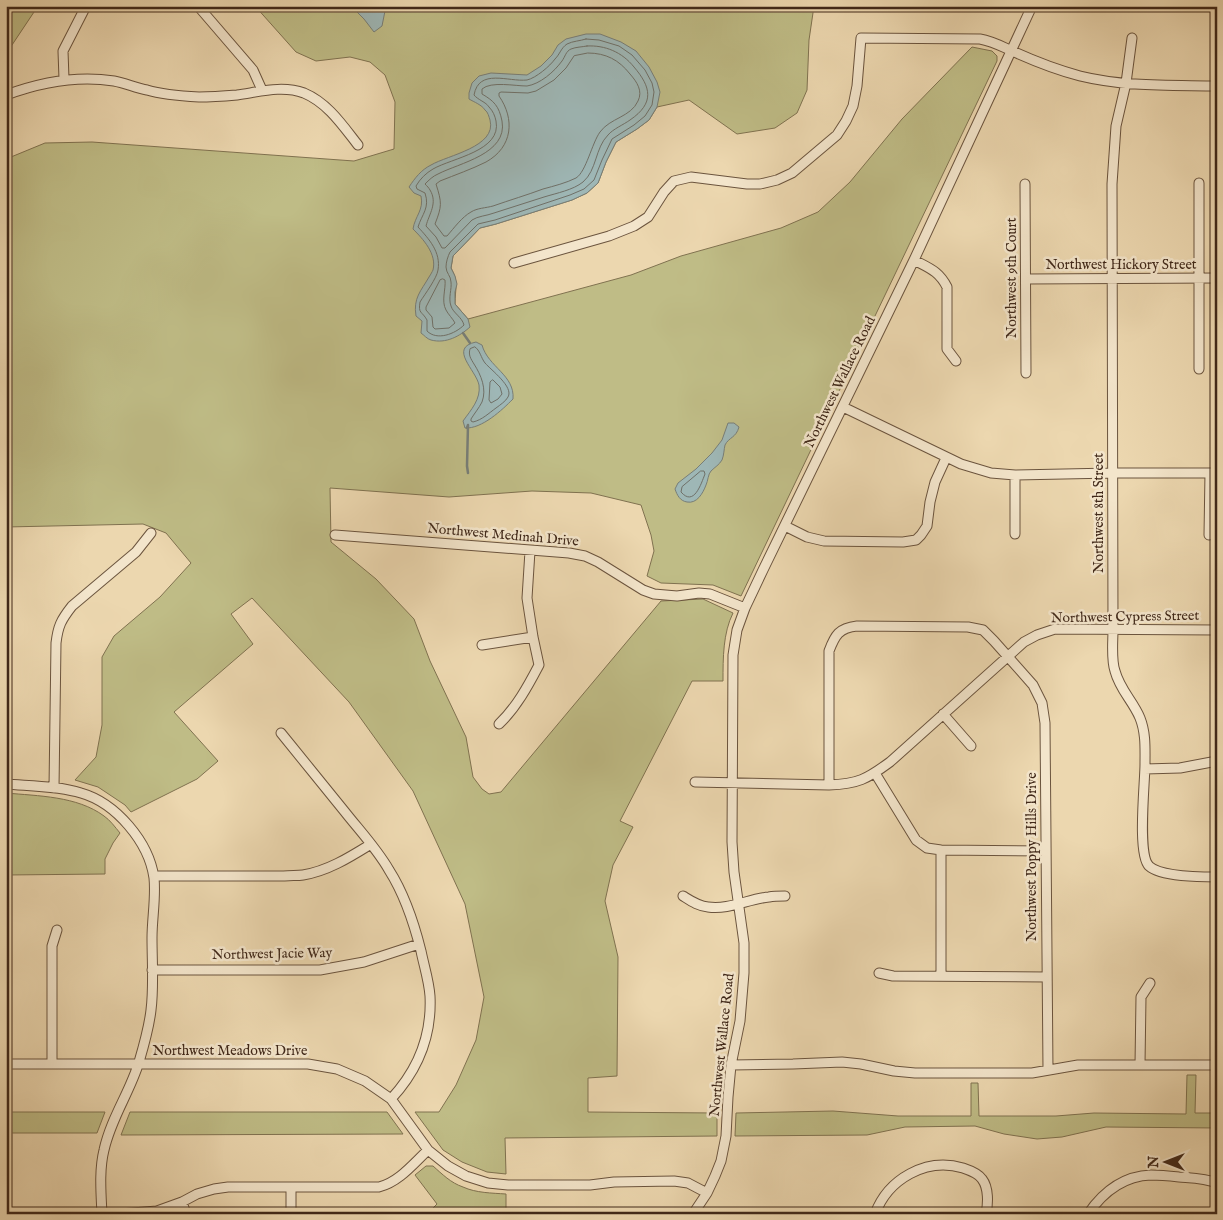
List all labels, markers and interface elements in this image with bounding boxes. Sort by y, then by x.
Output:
street label: Northwest 9th Court [1003,217,1021,338]
street label: Northwest Hickory Street [1045,256,1197,274]
street label: Northwest Wallace Road [800,313,880,451]
street label: Northwest 8th Street [1090,453,1108,573]
street label: Northwest Medinah Drive [426,519,580,551]
street label: Northwest Cypress Street [1051,607,1200,627]
street label: Northwest Poppy Hills Drive [1023,772,1041,942]
street label: Northwest Jacie Way [212,944,333,964]
street label: Northwest Wallace Road [706,972,739,1118]
street label: Northwest Meadows Drive [153,1042,308,1060]
north arrow [1140,1138,1190,1188]
text: N [1145,1156,1163,1169]

